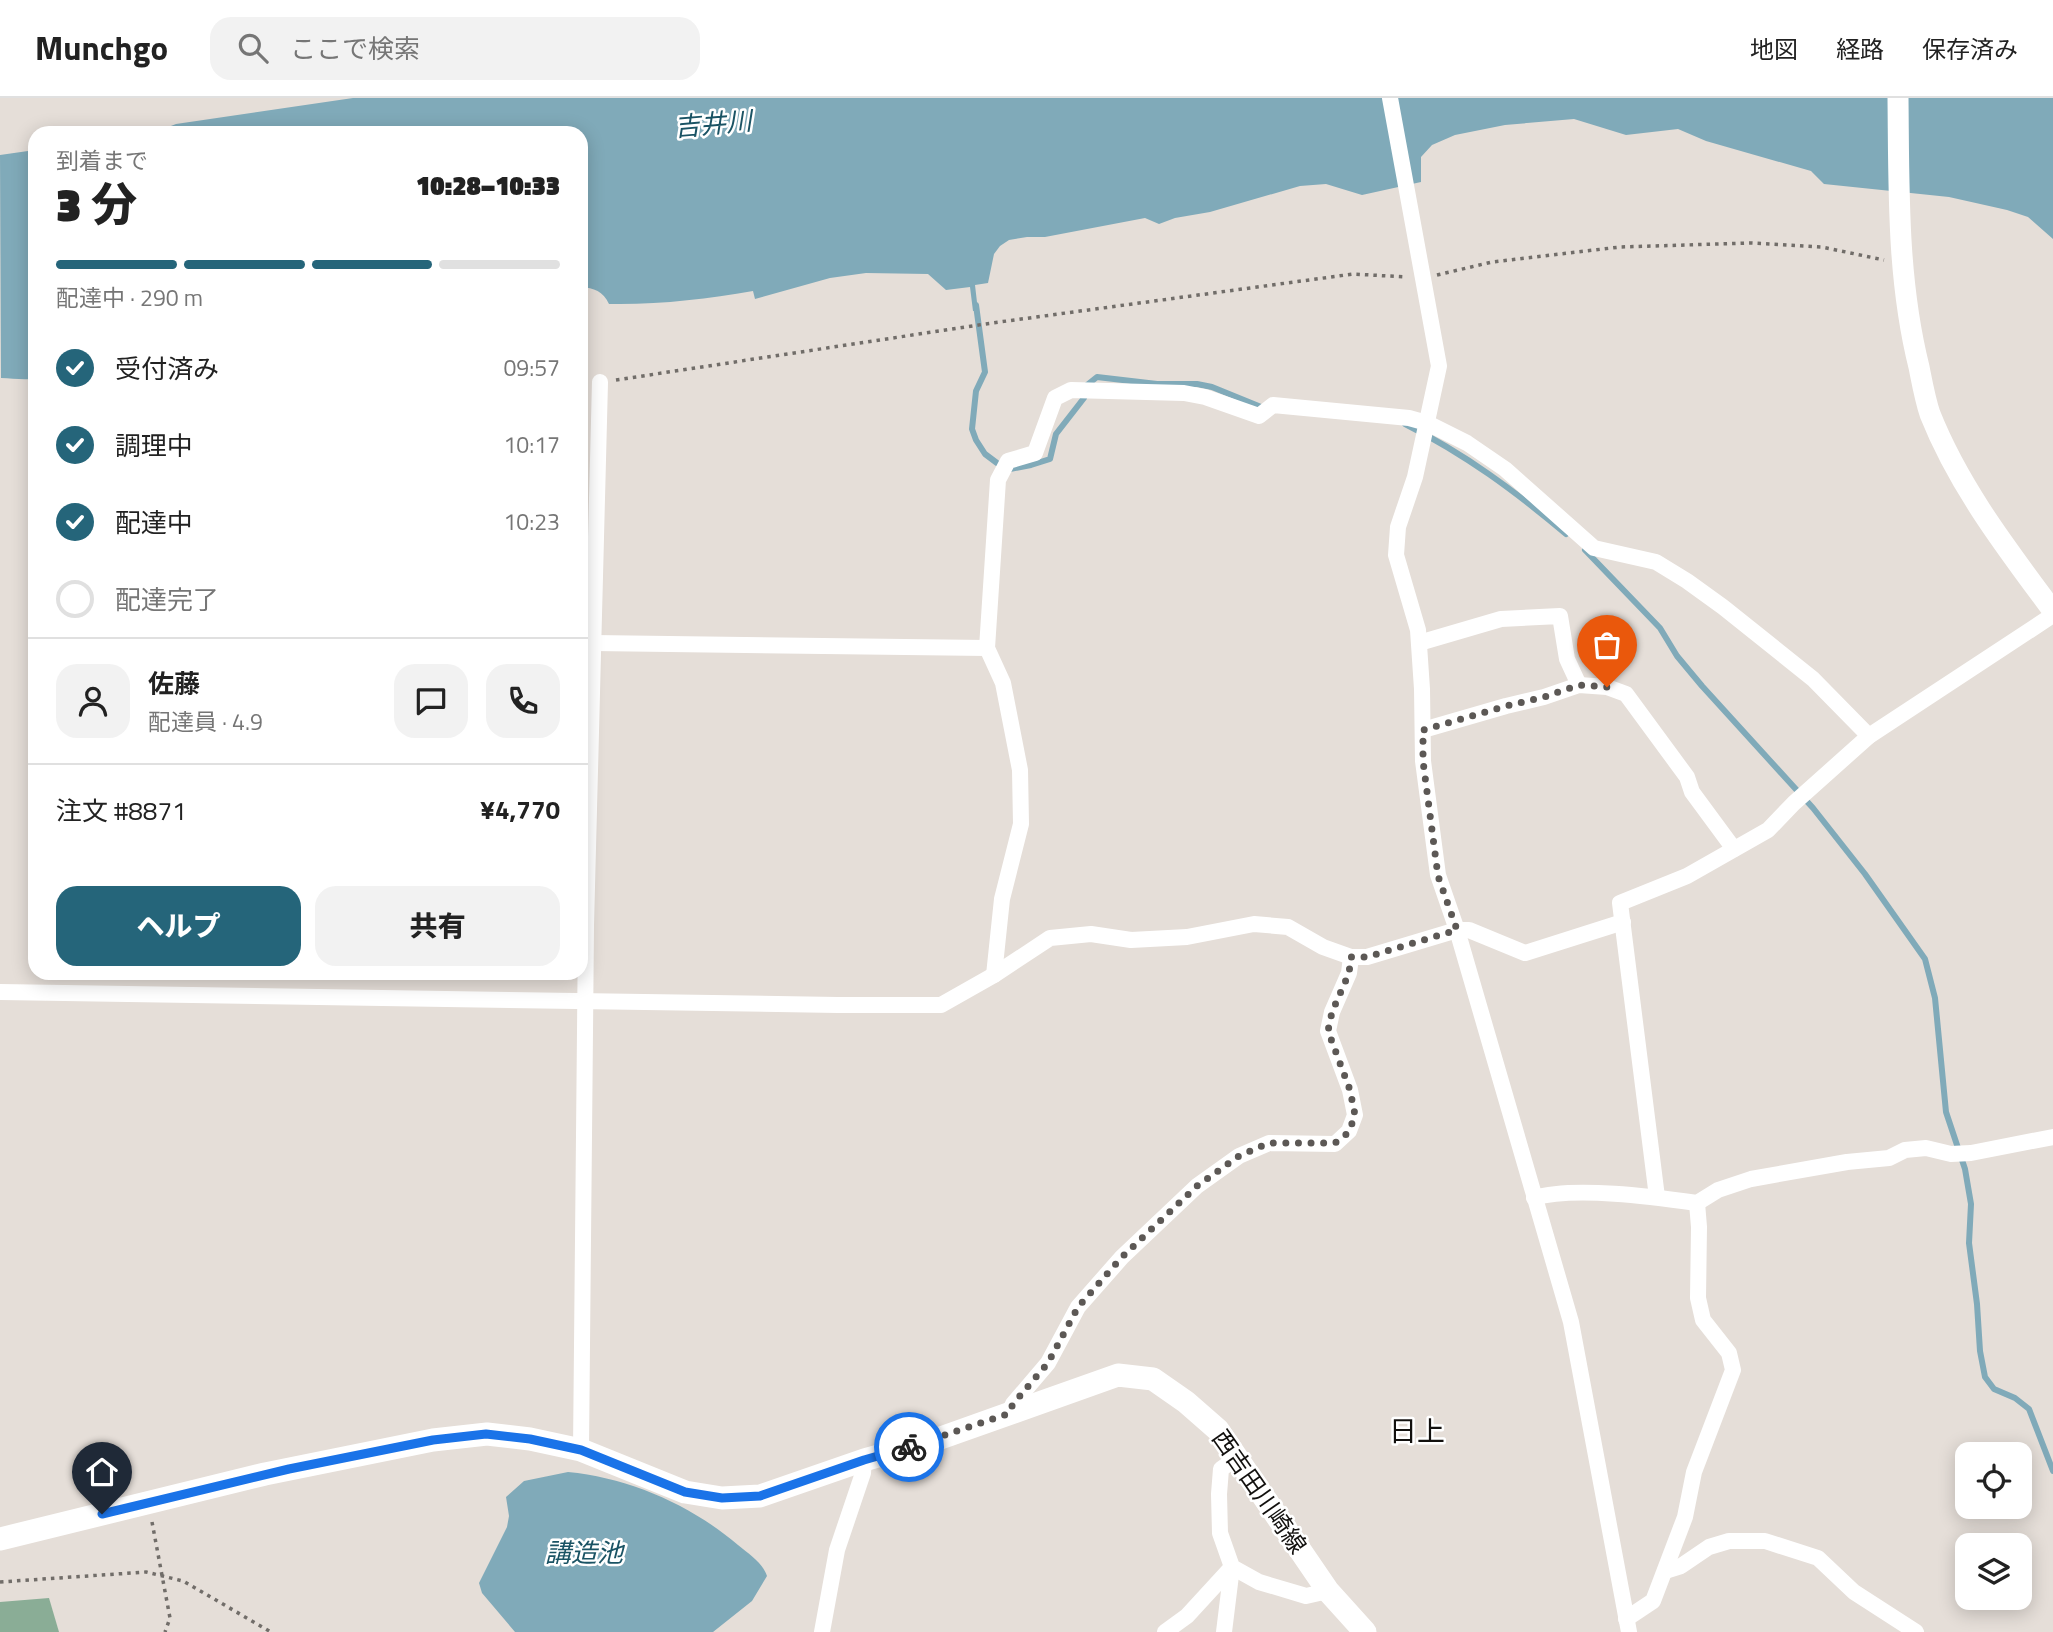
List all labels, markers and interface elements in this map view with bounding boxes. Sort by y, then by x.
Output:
search box [210,17,700,80]
text: Munchgo [35,23,168,73]
icon: search [234,29,272,67]
text: ここで検索 [290,29,420,68]
text: 地図 [1750,31,1798,67]
text: 経路 [1836,31,1884,67]
text: 保存済み [1922,31,2018,67]
water label: 吉井川 [672,100,756,146]
text: 到着まで [56,143,148,178]
text: 10:28–10:33 [416,166,560,205]
text: 3 分 [56,169,137,239]
text: 配達中 · 290 m [56,280,203,315]
icon: check [56,349,94,387]
text: 受付済み [115,349,219,388]
text: 09:57 [503,350,560,385]
icon: check [56,426,94,464]
text: 調理中 [115,426,193,465]
text: 10:17 [503,427,560,462]
icon: check [56,503,94,541]
text: 配達中 [115,503,193,542]
text: 10:23 [503,504,560,539]
text: 配達完了 [115,580,219,619]
pin [1577,615,1637,687]
icon: bag [1588,626,1626,664]
button: person [56,664,130,738]
text: 佐藤 [148,664,200,703]
button: chat [394,664,468,738]
button: phone [486,664,560,738]
text: 配達員 · 4.9 [148,704,263,739]
text: ¥4,770 [480,790,560,829]
text: 注文 #8871 [56,791,187,830]
button: ヘルプ [56,886,301,966]
button: 共有 [315,886,560,966]
district label: 日上 [1389,1409,1445,1452]
courier [874,1412,944,1482]
street label: 西吉田川崎線 [1204,1422,1316,1561]
icon: bike [890,1428,928,1466]
pin [72,1442,132,1514]
map controls [1955,1442,2032,1610]
button: locate [1955,1442,2032,1519]
icon: home [83,1453,121,1491]
water label: 講造池 [545,1533,626,1572]
button: layers [1955,1533,2032,1610]

